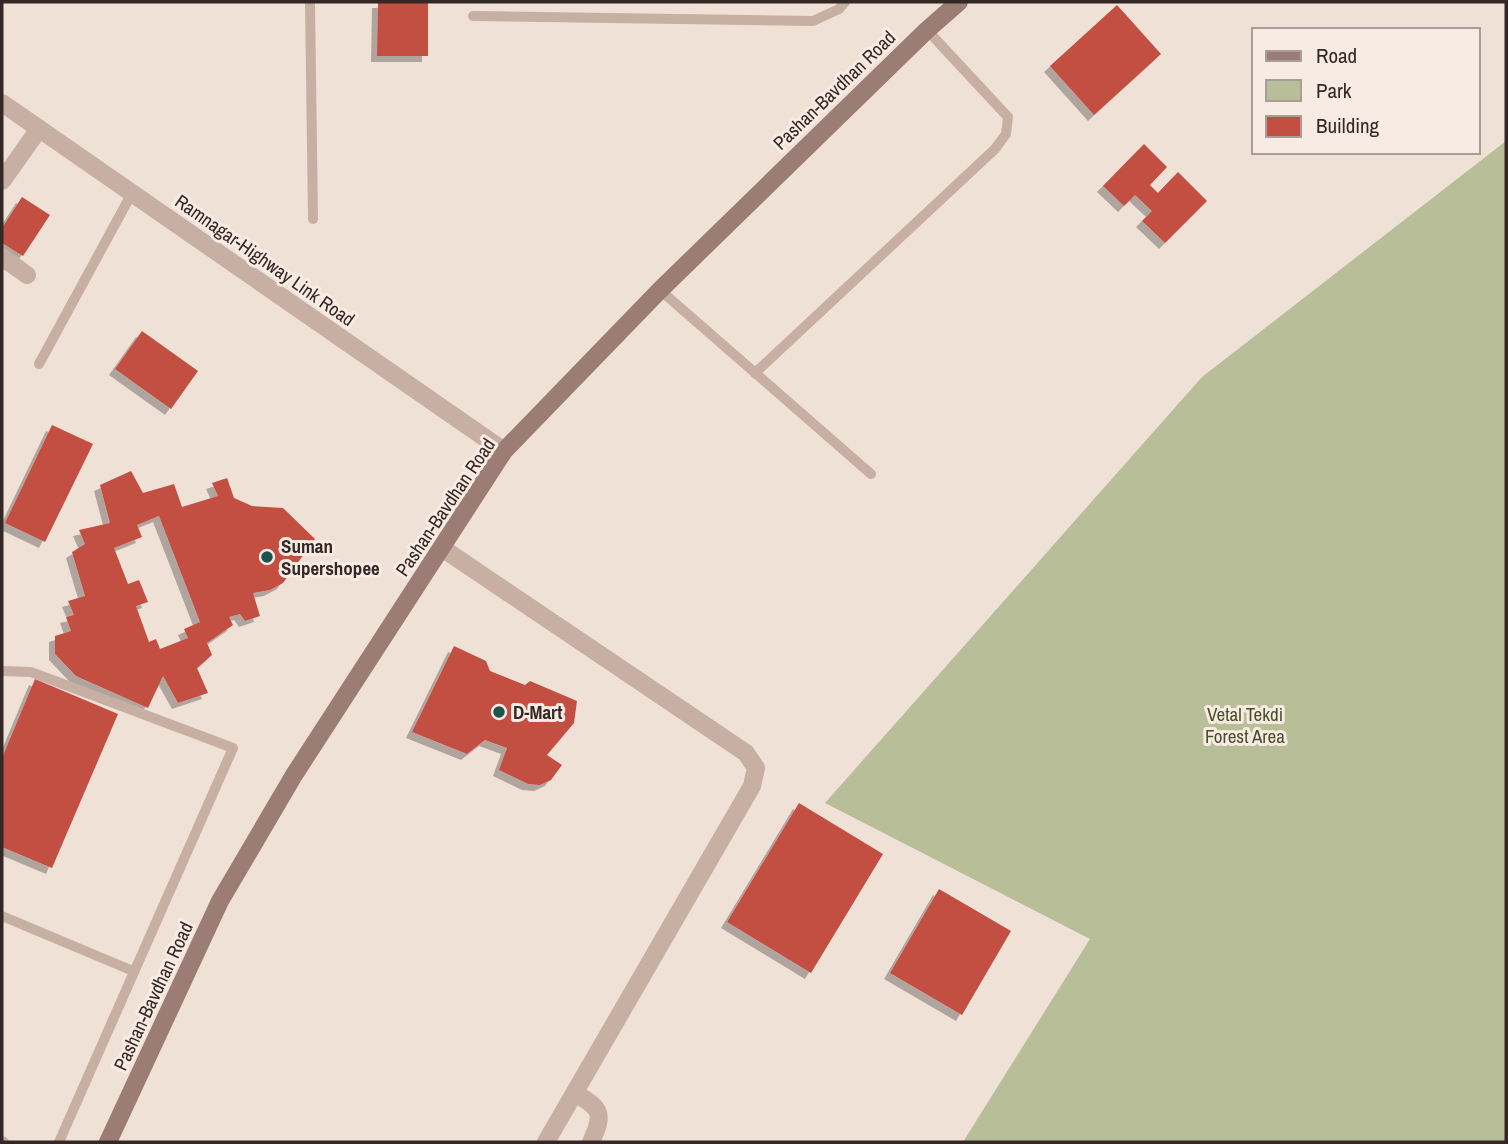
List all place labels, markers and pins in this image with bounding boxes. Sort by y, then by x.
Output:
place label: Suman Supershopee [281,533,380,581]
marker: Suman Supershopee [259,549,275,565]
place label: D-Mart [513,699,562,725]
marker: D-Mart [491,704,507,720]

